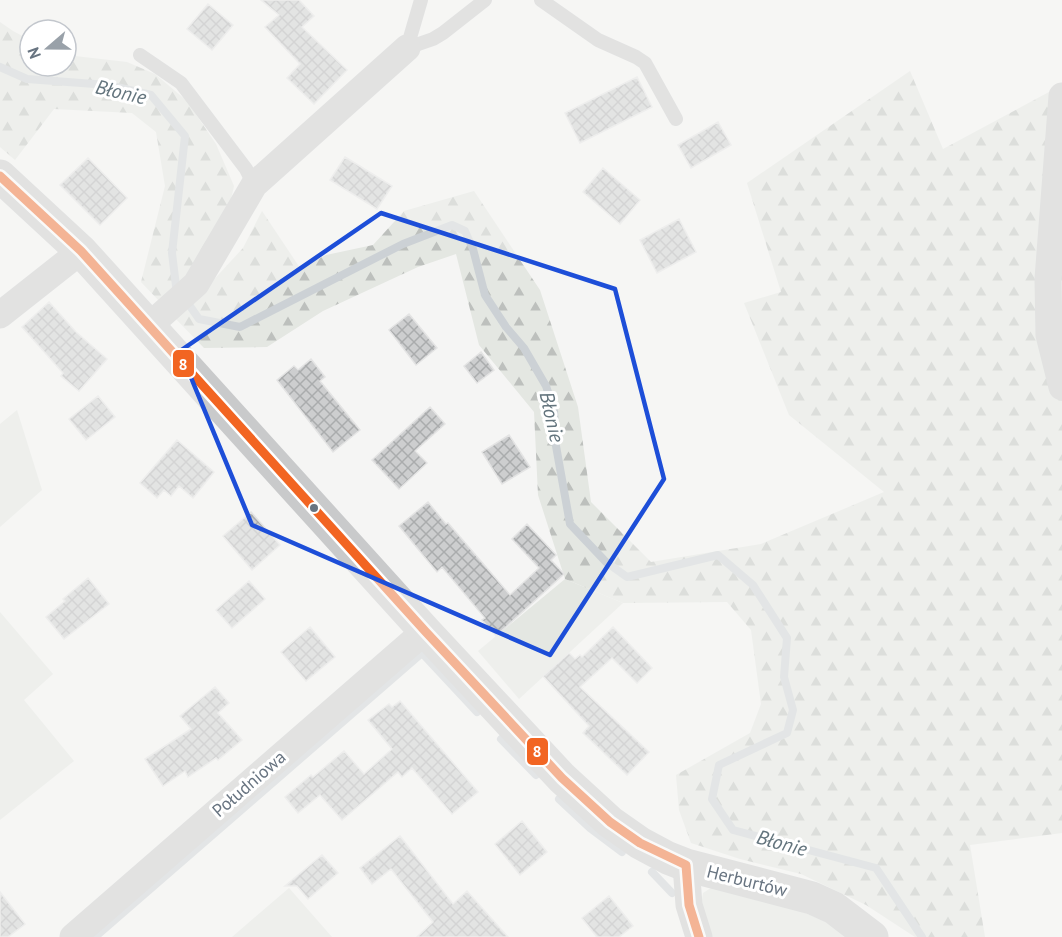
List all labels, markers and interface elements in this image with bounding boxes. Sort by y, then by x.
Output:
north arrow [18,18,78,78]
text: N [23,45,45,61]
water label: Błonie [93,74,150,111]
line badge: 8 [172,349,195,378]
text: 8 [178,354,188,374]
water label: Błonie [534,389,571,446]
unlabelled marker [308,502,320,514]
line badge: 8 [526,737,549,766]
text: 8 [532,741,542,761]
street label: Południowa [207,745,290,822]
water label: Błonie [754,824,811,862]
street label: Herburtów [705,859,790,902]

